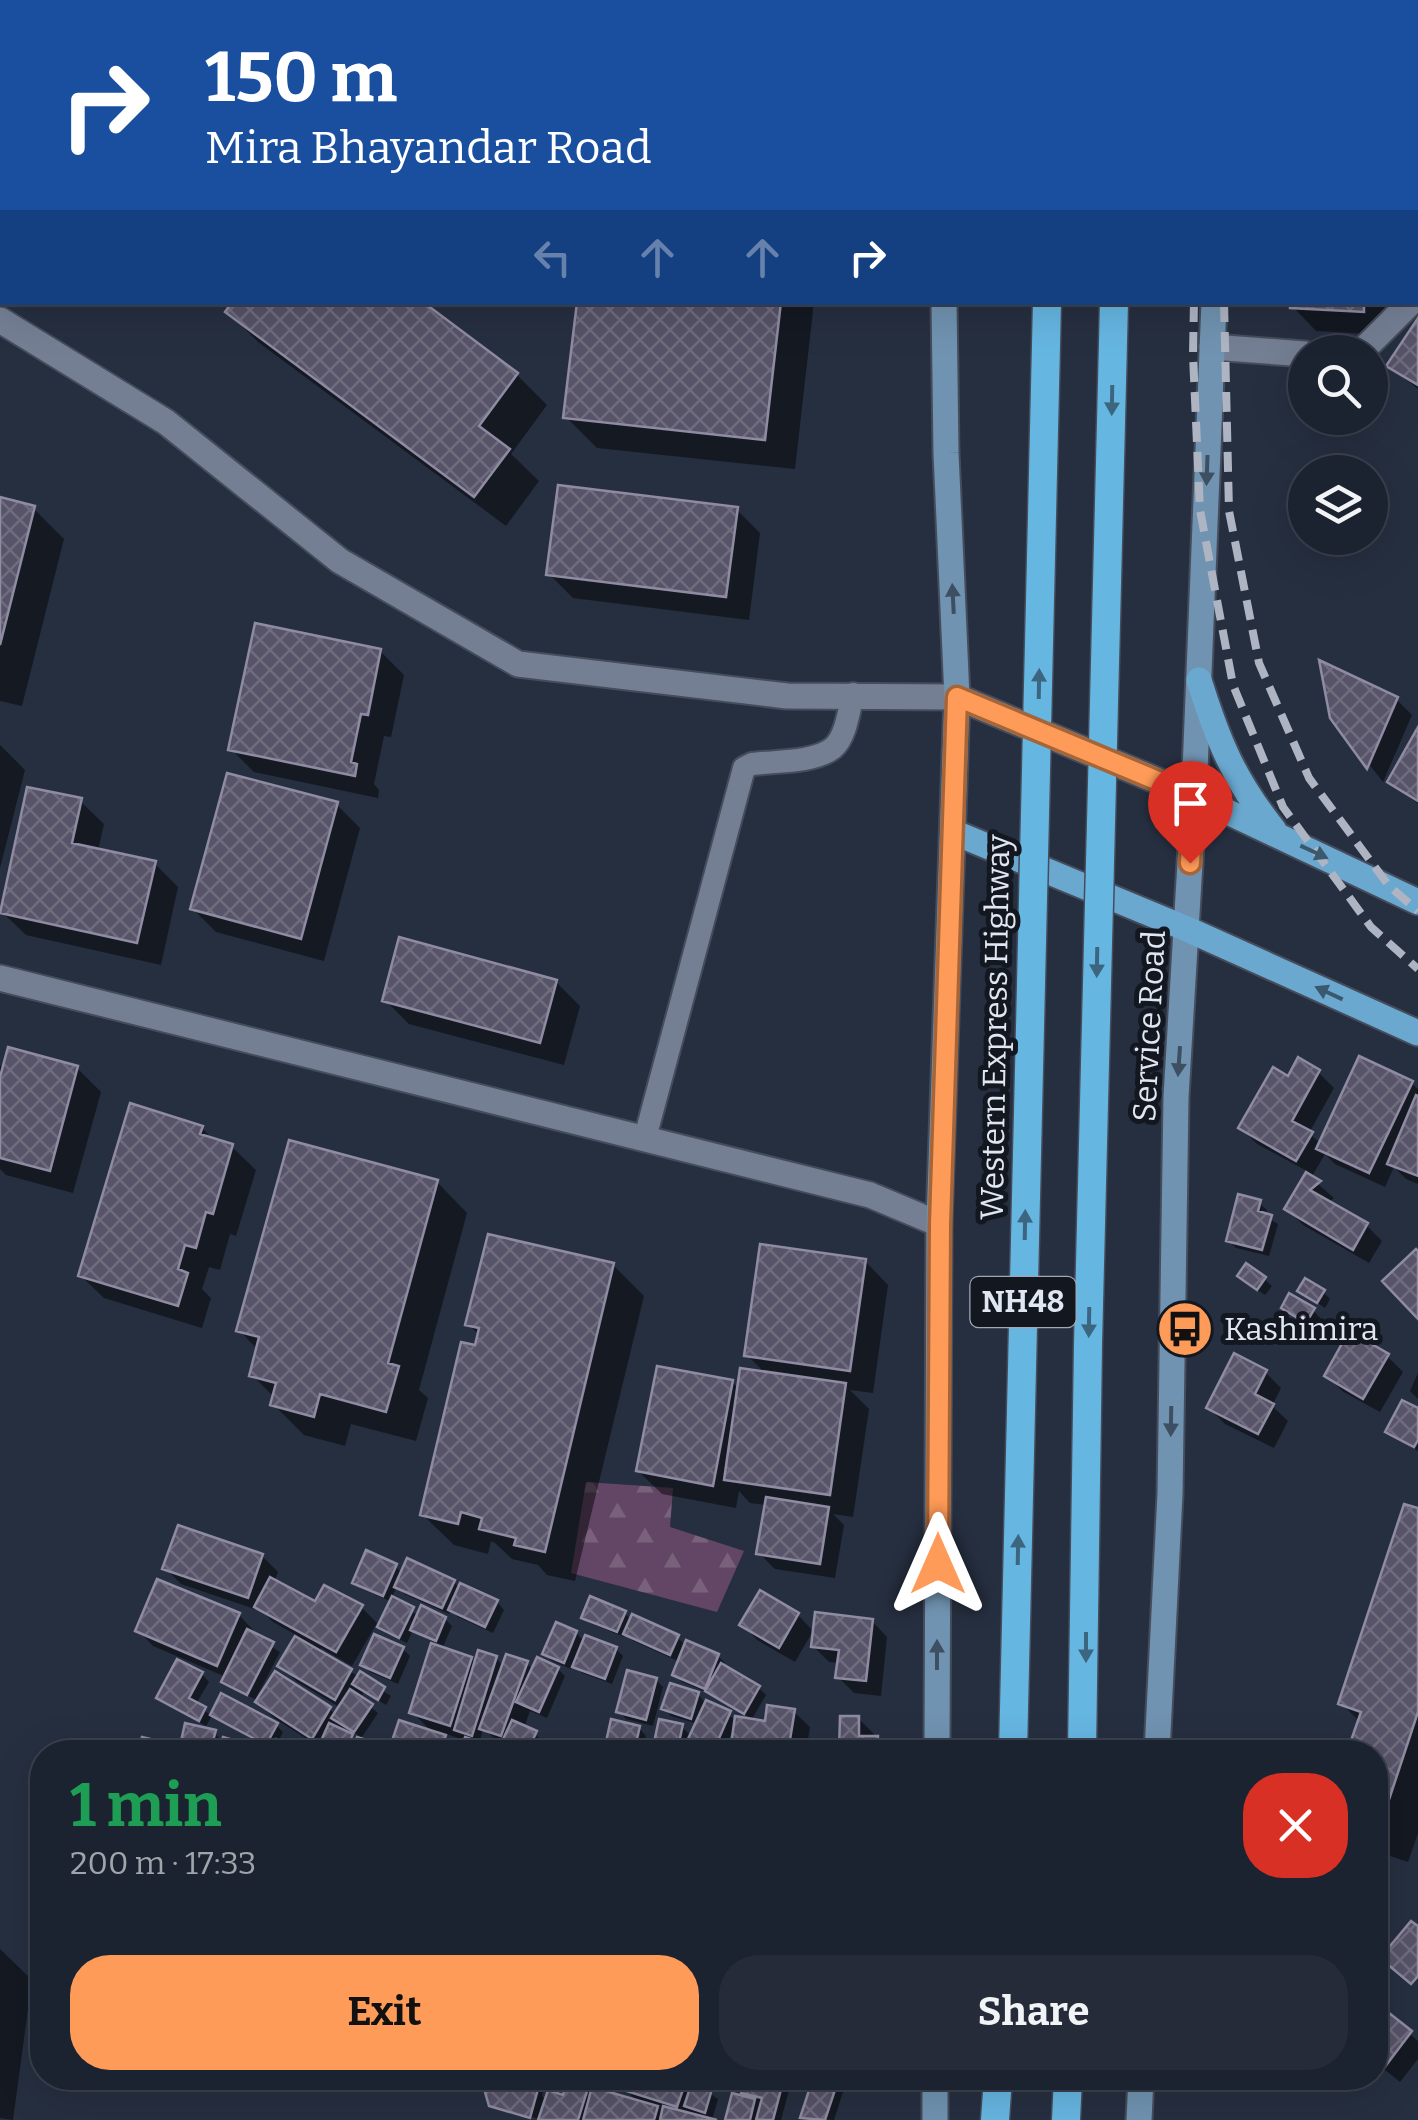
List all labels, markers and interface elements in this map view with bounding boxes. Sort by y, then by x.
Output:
text: 150 m [205,36,397,120]
icon: right [40,40,170,170]
text: Mira Bhayandar Road [205,121,652,175]
icon: left [525,230,580,285]
icon: ahead [630,230,685,285]
icon: ahead [735,230,790,285]
icon: right [840,230,895,285]
map controls [1288,335,1388,555]
button: search [1288,335,1388,435]
one-way arrow [1103,384,1119,416]
one-way arrow [1199,454,1215,486]
button: layers [1288,455,1388,555]
one-way arrow [944,583,960,615]
one-way arrow [1031,667,1047,699]
pin [1148,761,1233,864]
icon: arrive [1163,776,1218,831]
street label: Western Express Highway [973,833,1017,1220]
one-way arrow [1300,843,1329,860]
street label: Service Road [1125,929,1173,1123]
one-way arrow [1089,947,1105,979]
one-way arrow [1314,985,1344,1001]
one-way arrow [1171,1046,1187,1078]
one-way arrow [1018,1209,1034,1241]
road number: NH48 [970,1277,1076,1327]
bus stop icon: Kashimira [1155,1299,1215,1359]
one-way arrow [1080,1307,1096,1338]
place label: Kashimira [1224,1310,1378,1348]
one-way arrow [1163,1406,1179,1438]
position arrow [886,1512,990,1616]
one-way arrow [1010,1534,1026,1566]
one-way arrow [1078,1631,1094,1663]
one-way arrow [929,1639,945,1671]
text: 1 min [70,1770,222,1842]
button: close [1243,1773,1348,1878]
text: 200 m · 17:33 [70,1844,256,1882]
button: Exit [70,1955,699,2070]
button: Share [719,1955,1348,2070]

